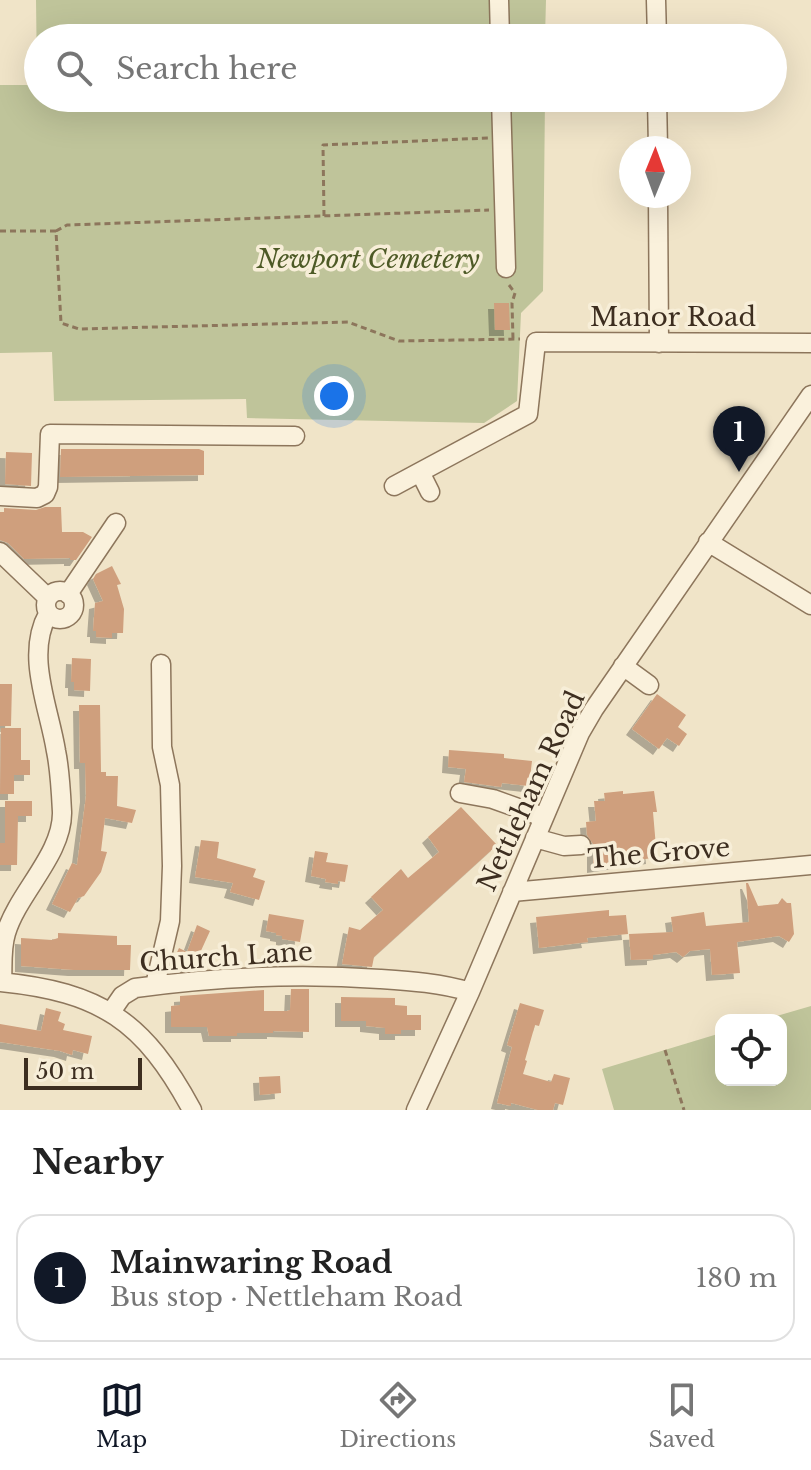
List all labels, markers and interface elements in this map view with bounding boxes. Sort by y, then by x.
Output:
search box [24,24,787,112]
icon: search [52,46,96,90]
text: Search here [116,50,297,87]
north arrow [619,136,691,208]
park label: Newport Cemetery [255,243,480,275]
street label: Manor Road [590,301,756,333]
your location [314,376,354,416]
pin: 1 [713,406,765,472]
street label: Nettleham Road [471,686,591,896]
street label: The Grove [587,831,731,875]
street label: Church Lane [138,935,314,979]
map controls [715,1014,787,1086]
button: locate [715,1014,787,1086]
scale bar [24,1054,142,1090]
text: 50 m [36,1058,94,1085]
text: Nearby [32,1141,164,1183]
text: Mainwaring Road [110,1244,393,1281]
text: 1 [54,1262,66,1294]
text: 180 m [696,1262,777,1294]
text: Bus stop · Nettleham Road [110,1281,463,1313]
tab: Map [96,1378,147,1453]
tab: Directions [339,1378,456,1453]
tab: Saved [649,1378,715,1453]

